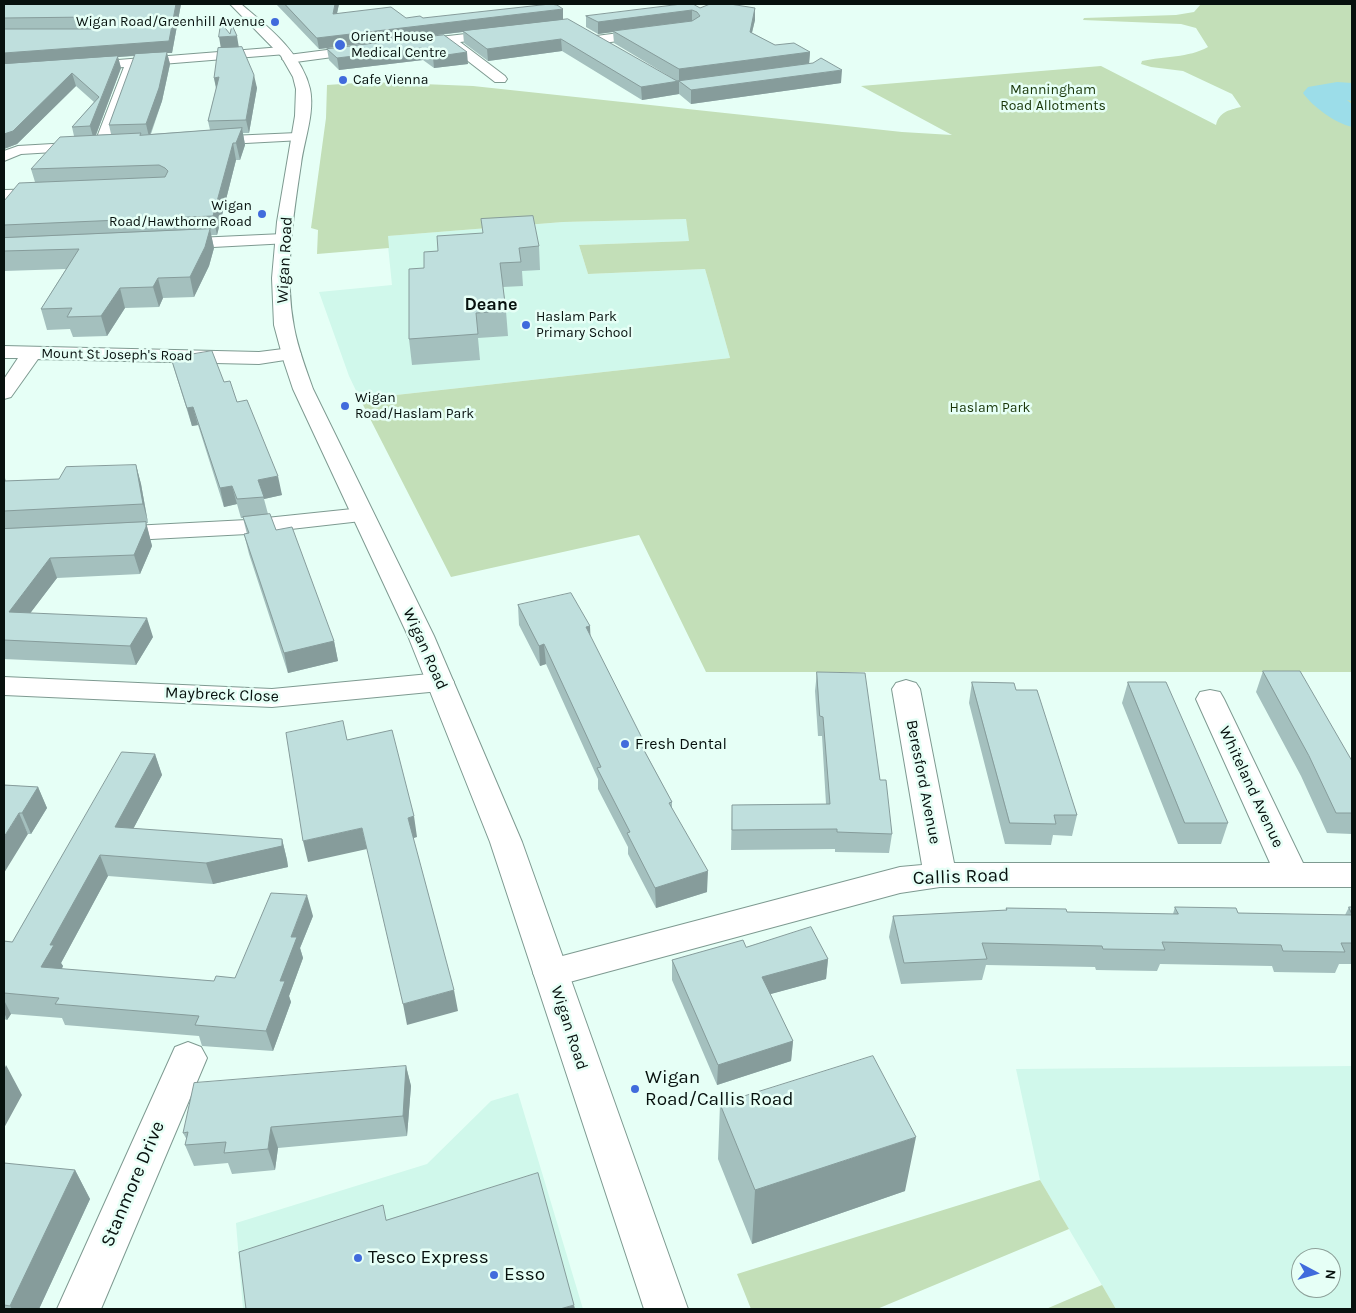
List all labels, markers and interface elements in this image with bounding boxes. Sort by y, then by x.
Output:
place label: Wigan Road/Greenhill Avenue [76,14,265,30]
marker: Wigan Road/Greenhill Avenue [269,16,281,28]
place label: Orient House Medical Centre [351,29,446,62]
marker: Orient House Medical Centre [333,38,347,52]
place label: Cafe Vienna [353,72,428,88]
marker: Cafe Vienna [337,74,349,86]
park label: Manningham Road Allotments [1000,82,1106,114]
place label: Wigan Road/Hawthorne Road [109,198,252,230]
marker: Wigan Road/Hawthorne Road [256,208,268,220]
street label: Wigan Road [273,216,297,304]
district label: Deane [464,294,518,316]
place label: Haslam Park Primary School [536,309,632,342]
marker: Haslam Park Primary School [520,319,532,331]
street label: Mount St Joseph's Road [41,345,193,365]
place label: Wigan Road/Haslam Park [355,390,474,422]
marker: Wigan Road/Haslam Park [339,400,351,412]
park label: Haslam Park [950,400,1030,416]
street label: Wigan Road [398,605,452,693]
street label: Maybreck Close [165,683,279,707]
street label: Beresford Avenue [902,718,944,846]
street label: Whiteland Avenue [1214,723,1288,851]
place label: Fresh Dental [635,734,727,754]
marker: Fresh Dental [619,738,631,750]
street label: Callis Road [912,864,1010,890]
street label: Wigan Road [546,984,592,1072]
place label: Wigan Road/Callis Road [645,1067,794,1111]
marker: Wigan Road/Callis Road [629,1083,641,1095]
street label: Stanmore Drive [96,1118,170,1250]
place label: Tesco Express [368,1247,489,1269]
north arrow [1291,1248,1341,1298]
marker: Tesco Express [352,1252,364,1264]
place label: Esso [504,1264,545,1286]
marker: Esso [488,1269,500,1281]
text: N [1321,1269,1339,1280]

